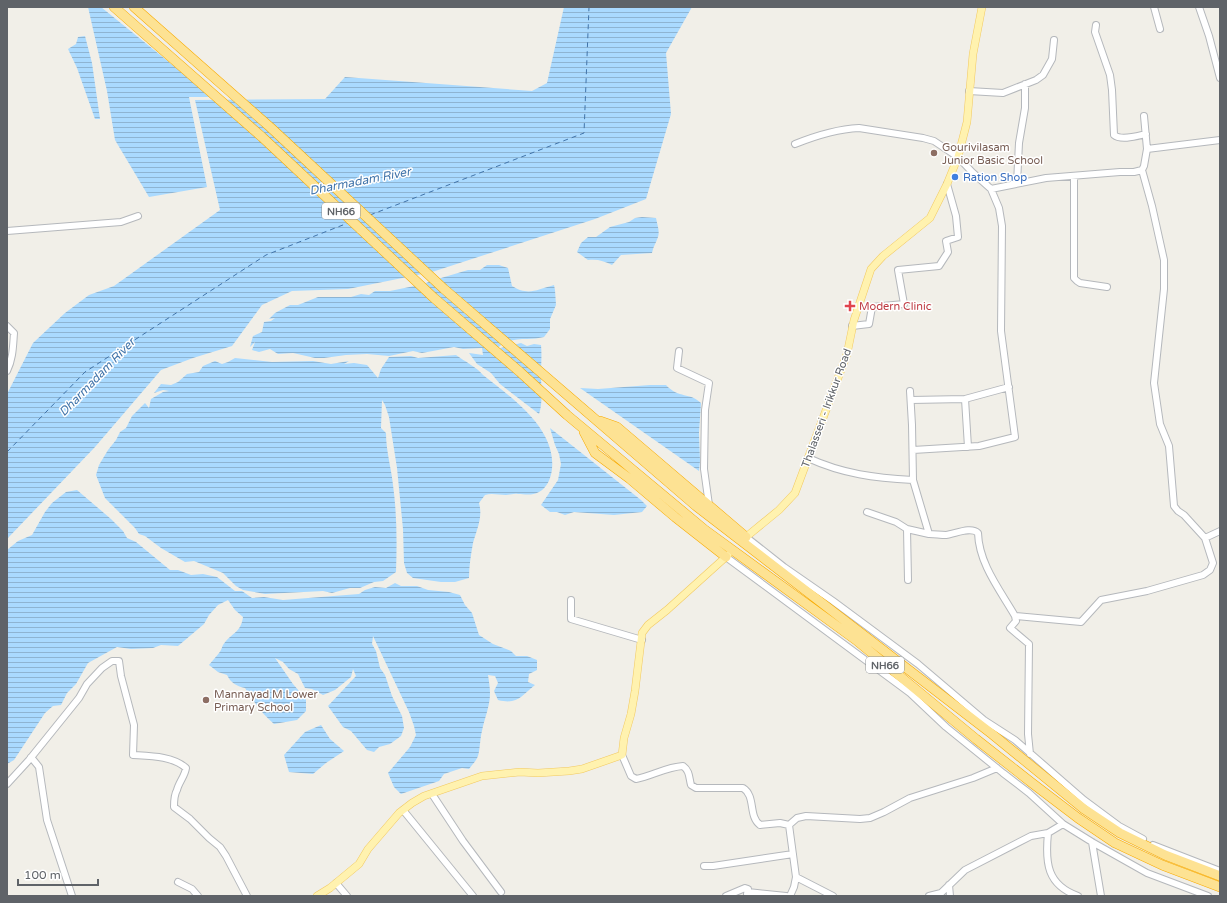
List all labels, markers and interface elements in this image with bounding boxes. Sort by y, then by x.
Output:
place label: Gourivilasam Junior Basic School [942,141,1043,167]
marker: Gourivilasam Junior Basic School [929,148,939,158]
water label: Dharmadam River [308,164,413,198]
place label: Ration Shop [963,171,1027,184]
marker: Ration Shop [950,172,960,182]
road number: NH66 [322,203,360,219]
marker: Modern Clinic [844,300,856,312]
place label: Modern Clinic [859,300,932,313]
water label: Dharmadam River [56,334,139,419]
street label: Thalasseri - Irikkur Road [799,347,854,469]
road number: NH66 [866,657,904,673]
place label: Mannayad M Lower Primary School [214,688,318,714]
marker: Mannayad M Lower Primary School [201,695,211,705]
scale bar [18,861,98,887]
text: 100 m [24,868,61,882]

